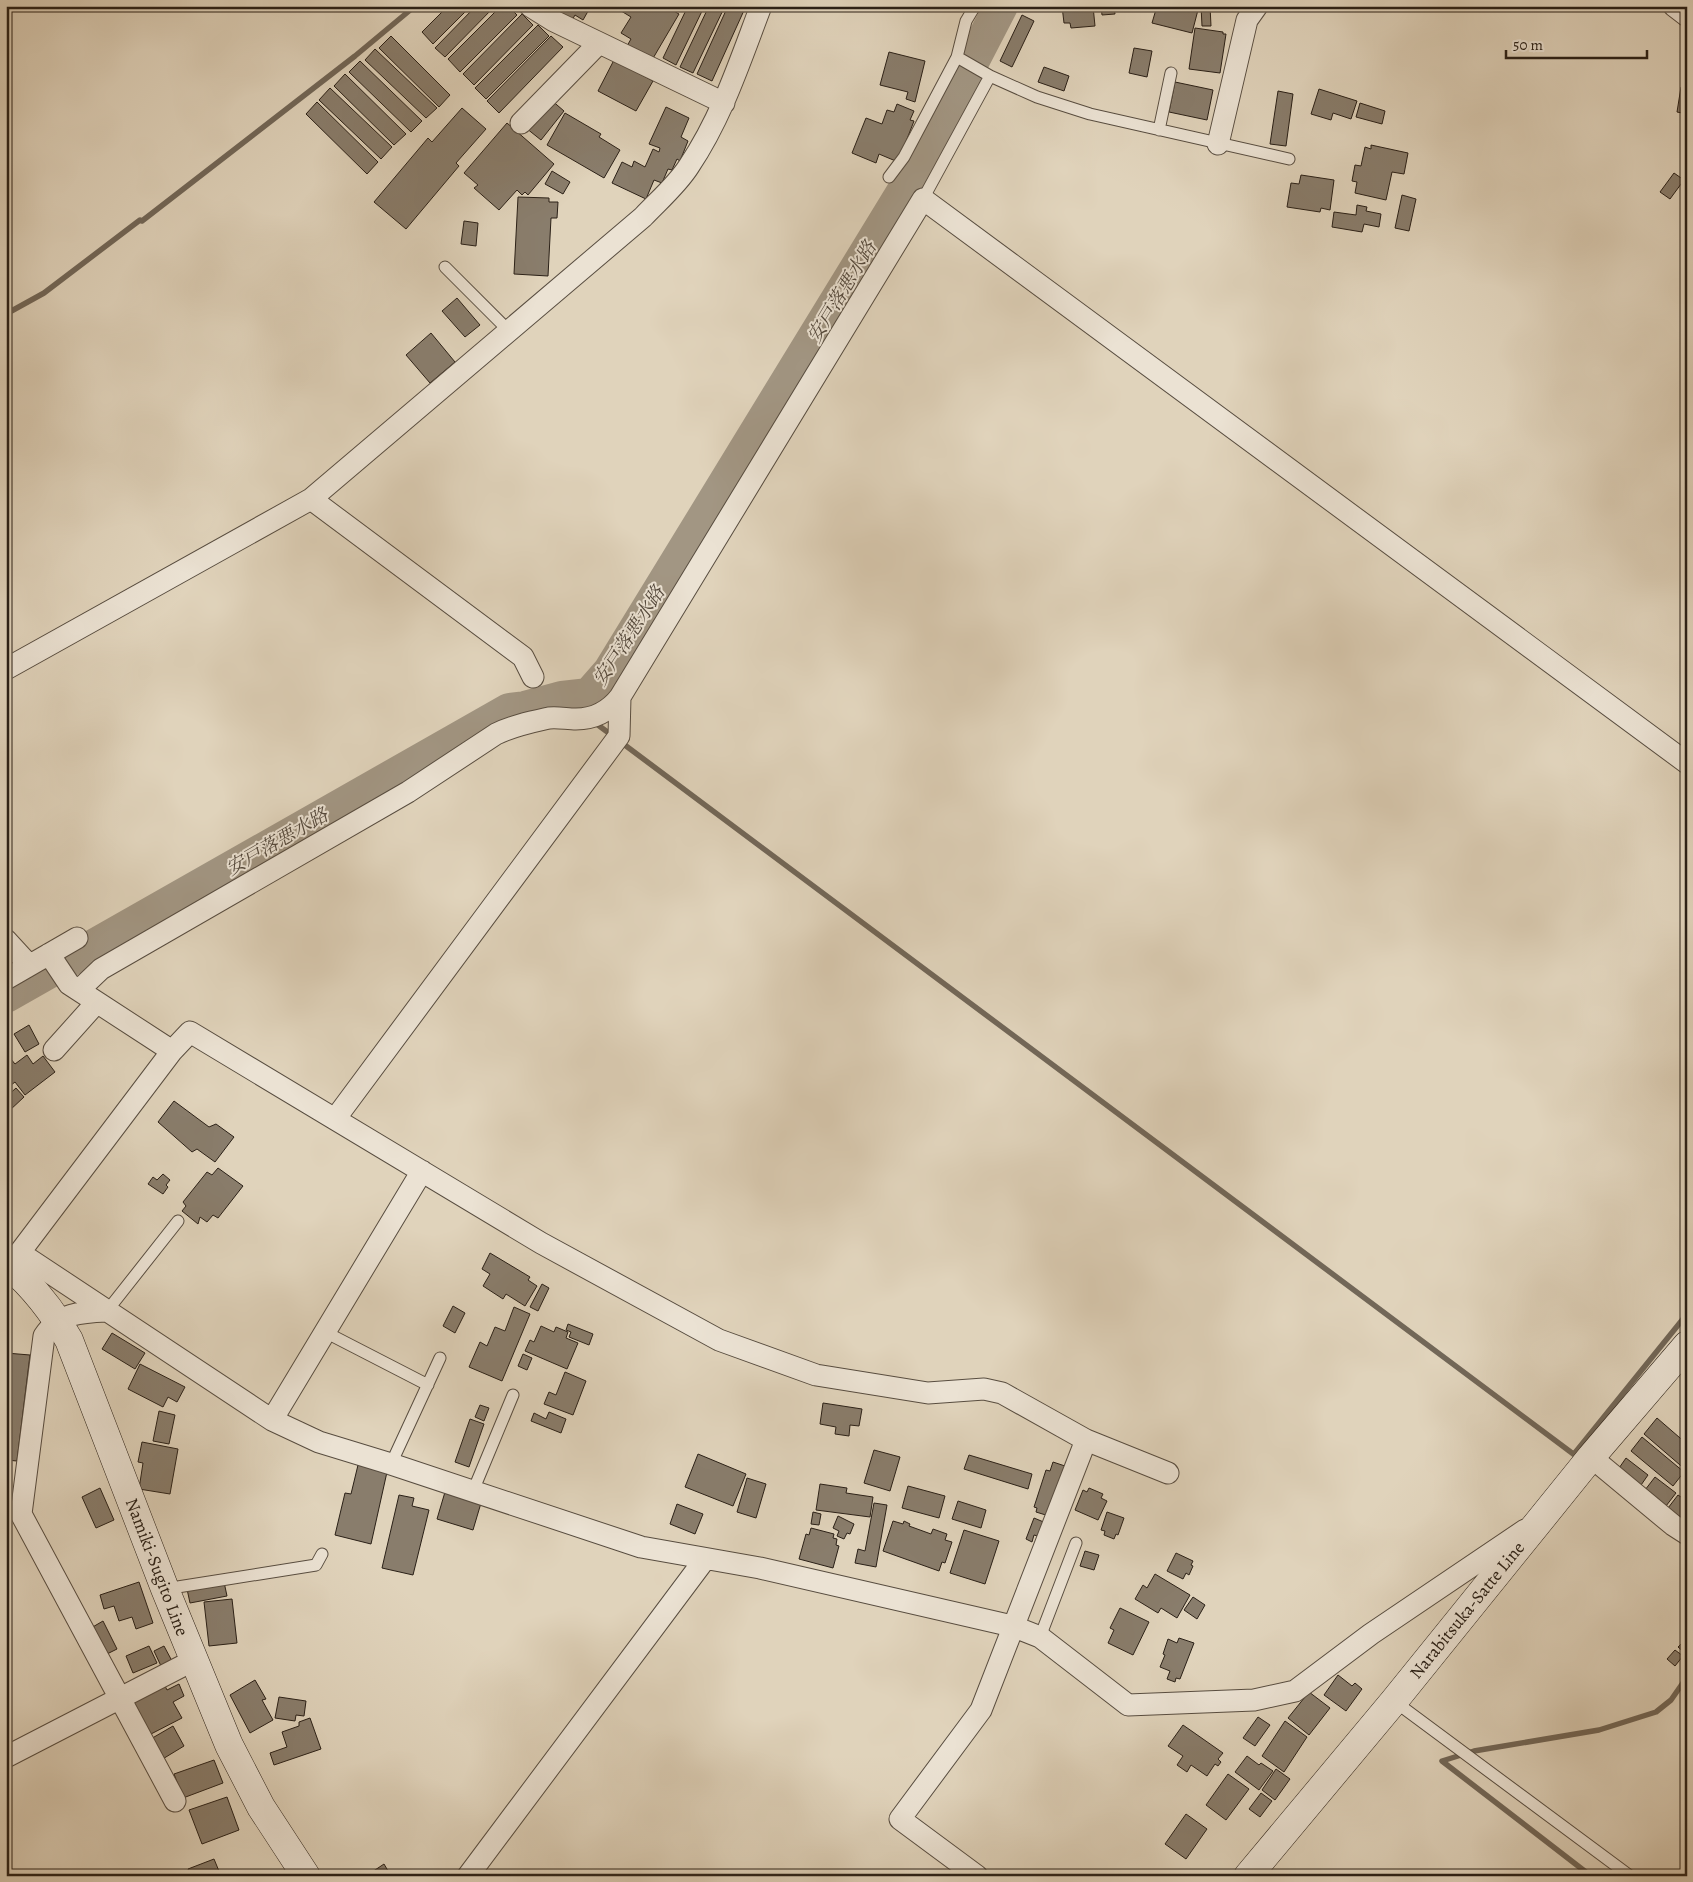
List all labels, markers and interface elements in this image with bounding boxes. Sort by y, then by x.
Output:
scale bar [1506,28,1647,60]
text: 50 m [1513,35,1543,55]
water label: 安戸落悪水路 [801,235,884,348]
water label: 安戸落悪水路 [587,579,672,691]
water label: 安戸落悪水路 [221,801,335,882]
street label: Namiki-Sugito Line [120,1495,194,1639]
street label: Narabitsuka-Satte Line [1404,1536,1530,1684]

